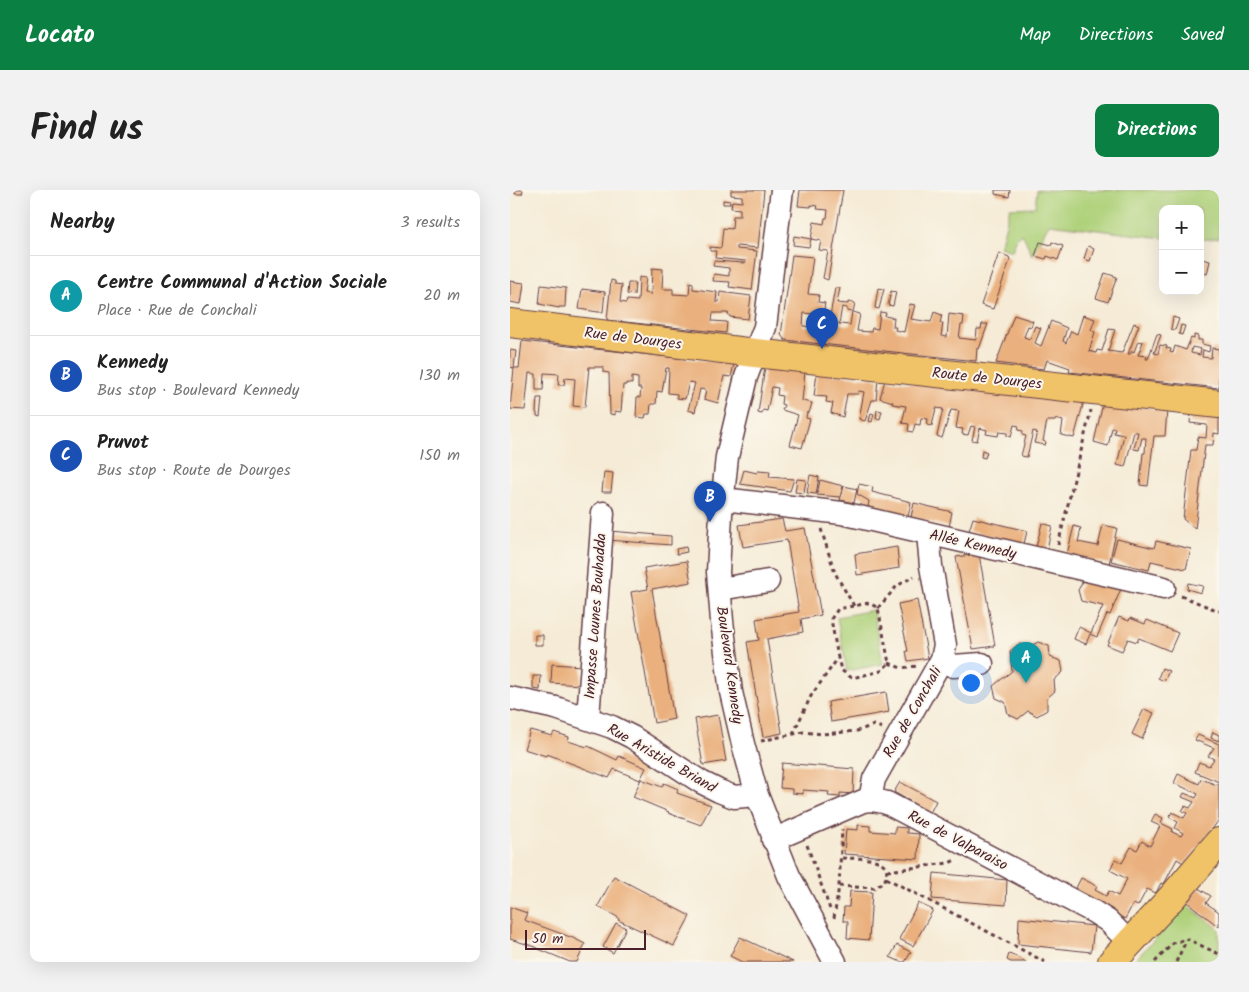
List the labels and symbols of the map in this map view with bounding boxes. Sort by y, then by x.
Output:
pin: C [806,308,838,349]
street label: Rue de Dourges [583,321,684,357]
street label: Route de Dourges [931,361,1044,397]
pin: B [694,481,726,522]
street label: Allée Kennedy [927,523,1020,567]
street label: Impasse Lounes Bouhadda [578,532,614,700]
street label: Boulevard Kennedy [709,605,749,727]
pin: A [1010,642,1042,683]
street label: Rue de Conchali [877,661,949,763]
your location [958,670,984,696]
street label: Rue Aristide Briand [602,718,721,800]
street label: Rue de Valparaiso [903,804,1012,878]
scale bar [525,927,646,950]

